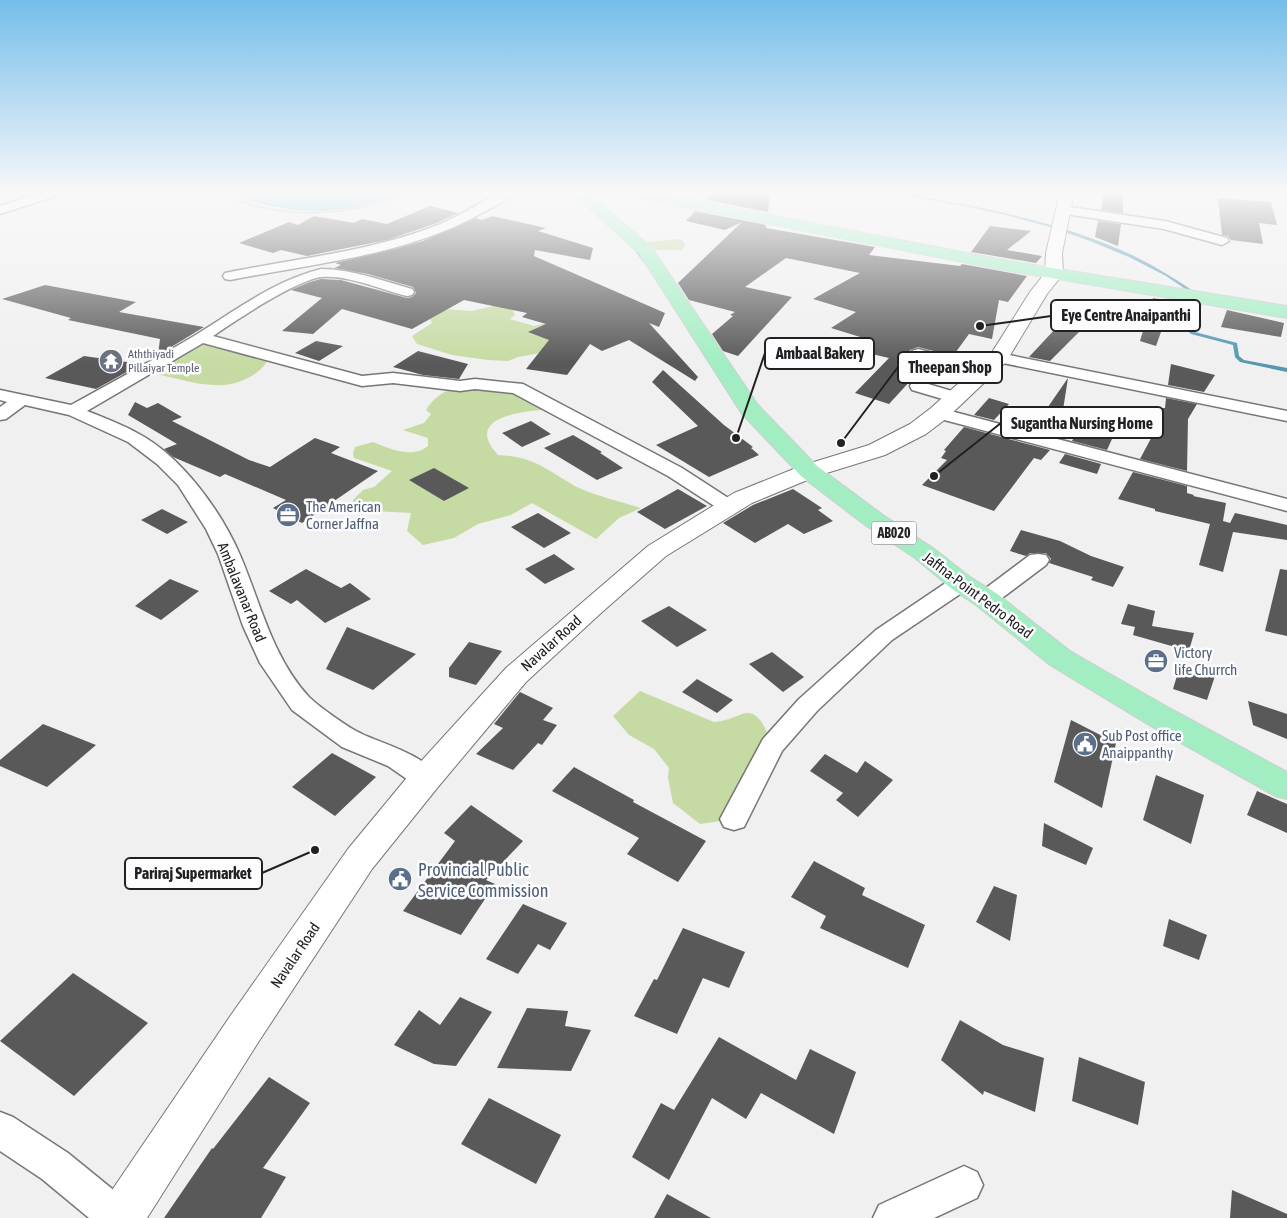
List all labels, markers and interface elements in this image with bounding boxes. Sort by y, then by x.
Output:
callout: Eye Centre Anaipanthi [1051,300,1200,331]
text: Eye Centre Anaipanthi [1061,306,1191,324]
callout: Ambaal Bakery [765,338,874,369]
text: Ambaal Bakery [775,344,865,362]
place label: Aththiyadi Pillaiyar Temple [128,347,200,375]
temple icon: Aththiyadi Pillaiyar Temple [98,348,124,374]
callout: Theepan Shop [898,352,1002,383]
text: Theepan Shop [908,358,992,376]
callout: Sugantha Nursing Home [1001,407,1163,438]
text: Sugantha Nursing Home [1011,414,1153,432]
place label: The American Corner Jaffna [306,498,381,532]
office icon: The American Corner Jaffna [275,502,301,528]
road number: AB020 [872,522,916,544]
street label: Ambalavanar Road [214,540,270,644]
street label: Jaffna-Point Pedro Road [920,548,1036,642]
street label: Navalar Road [517,612,585,674]
place label: Victory life Churrch [1174,644,1237,678]
office icon: Victory life Churrch [1143,648,1169,674]
place label: Sub Post office Anaippanthy [1102,727,1182,761]
public building icon: Sub Post office Anaippanthy [1072,731,1098,757]
callout: Pariraj Supermarket [125,858,262,889]
place label: Provincial Public Service Commission [418,859,549,901]
text: Pariraj Supermarket [134,864,252,882]
public building icon: Provincial Public Service Commission [387,866,413,892]
street label: Navalar Road [267,919,323,991]

